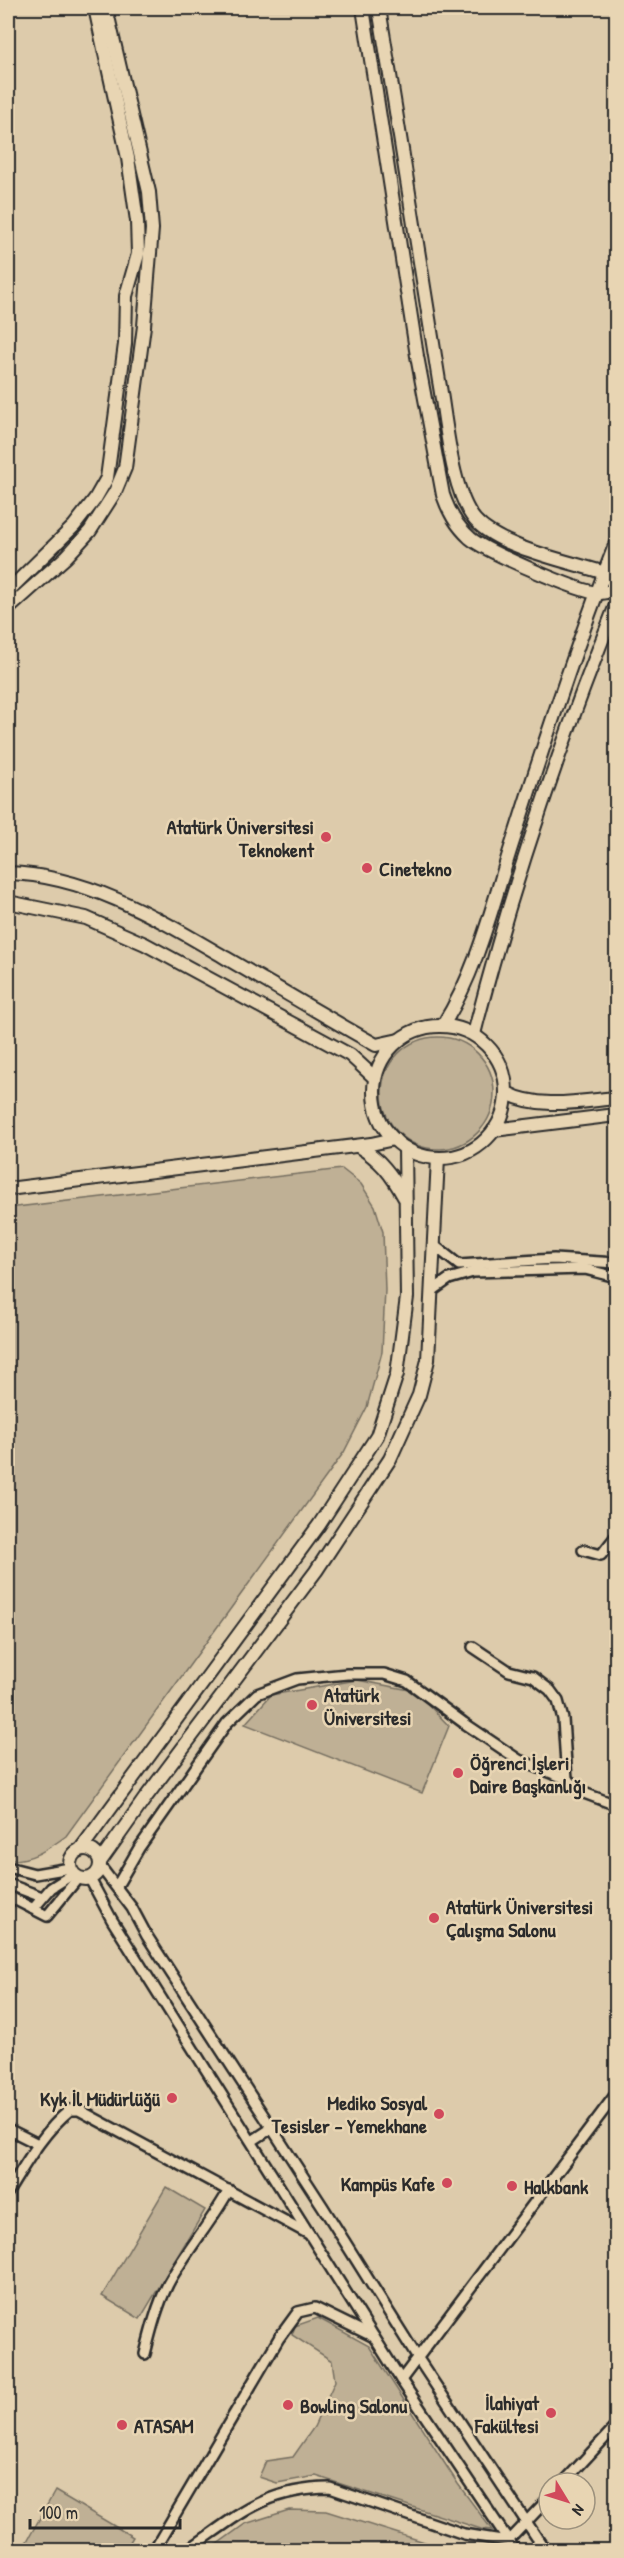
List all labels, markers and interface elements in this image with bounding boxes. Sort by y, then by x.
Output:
place label: Atatürk Üniversitesi Teknokent [167,813,315,863]
marker: Atatürk Üniversitesi Teknokent [319,830,333,844]
place label: Cinetekno [379,855,452,882]
marker: Cinetekno [360,861,374,875]
place label: Atatürk Üniversitesi [324,1681,411,1731]
marker: Atatürk Üniversitesi [305,1698,319,1712]
place label: Öğrenci İşleri Daire Başkanlığı [470,1749,586,1800]
marker: Öğrenci İşleri Daire Başkanlığı [451,1766,465,1780]
place label: Atatürk Üniversitesi Çalışma Salonu [446,1893,593,1943]
marker: Atatürk Üniversitesi Çalışma Salonu [427,1911,441,1925]
place label: Kyk İl Müdürlüğü [40,2085,161,2113]
place label: Mediko Sosyal Tesisler - Yemekhane [271,2089,428,2139]
marker: Kyk İl Müdürlüğü [165,2091,179,2105]
marker: Mediko Sosyal Tesisler - Yemekhane [432,2107,446,2121]
place label: Kampüs Kafe [341,2170,435,2198]
place label: Halkbank [524,2173,589,2200]
marker: Kampüs Kafe [440,2176,454,2190]
marker: Halkbank [505,2179,519,2193]
place label: İlahiyat Fakültesi [474,2389,540,2439]
place label: Bowling Salonu [300,2392,408,2420]
marker: Bowling Salonu [281,2398,295,2412]
marker: İlahiyat Fakültesi [544,2406,558,2420]
place label: ATASAM [134,2412,194,2439]
marker: ATASAM [115,2418,129,2432]
north arrow [537,2471,597,2531]
scale bar [30,2492,180,2530]
text: 100 m [39,2500,78,2525]
text: N [567,2500,590,2521]

